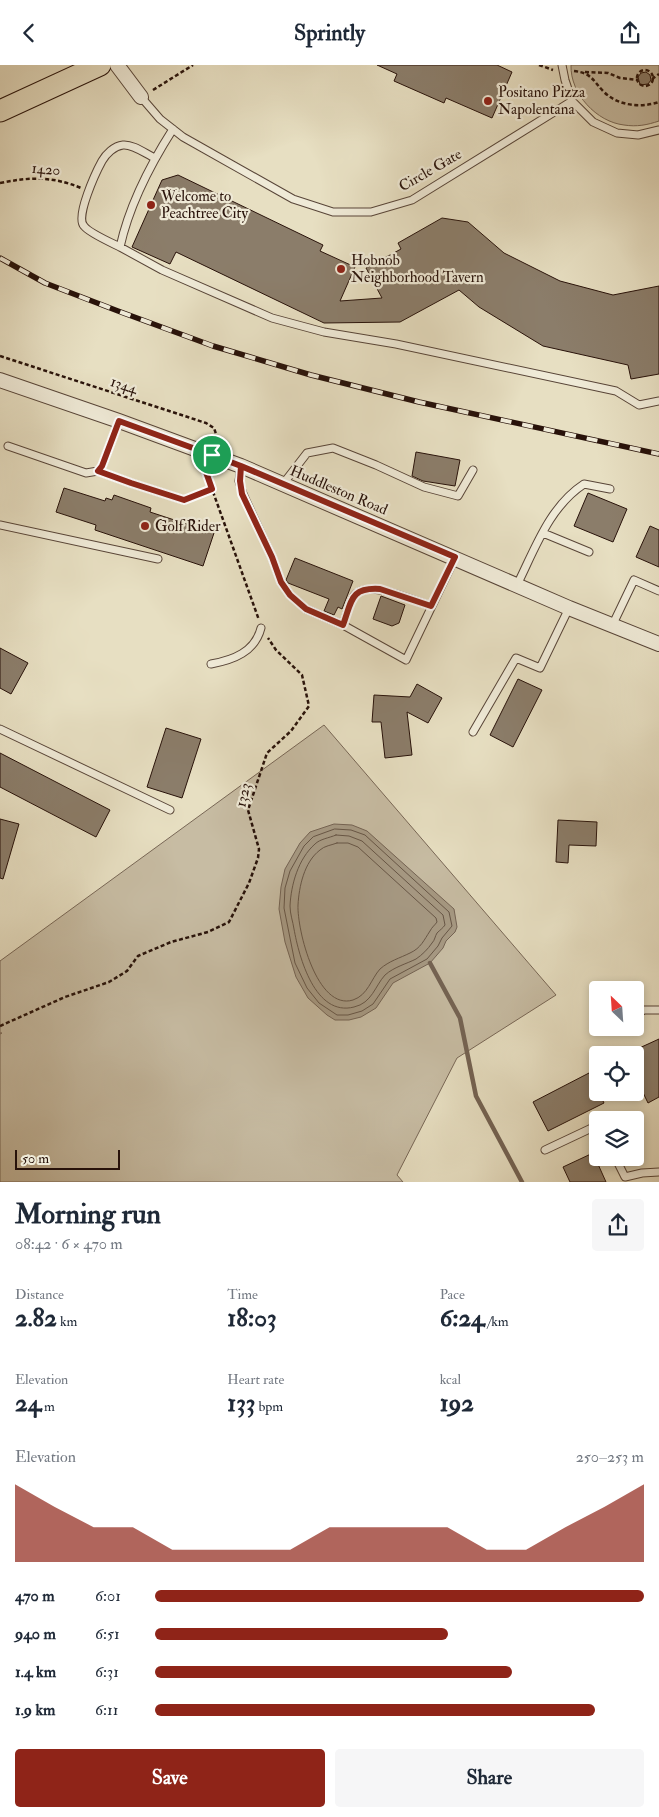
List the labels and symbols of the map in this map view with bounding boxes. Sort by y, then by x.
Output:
place label: Positano Pizza Napolentana [498,83,586,120]
marker: Positano Pizza Napolentana [482,95,494,107]
street label: Circle Gate [395,145,465,196]
street label: 1420 [31,159,61,180]
place label: Welcome to Peachtree City [160,187,248,223]
marker: Welcome to Peachtree City [145,199,157,211]
place label: Hobnob Neighborhood Tavern [351,251,484,287]
marker: Hobnob Neighborhood Tavern [335,263,347,275]
street label: 1344 [108,372,141,399]
pin [191,434,233,476]
street label: Huddleston Road [287,461,391,520]
place label: Golf Rider [155,517,221,536]
marker: Golf Rider [139,520,151,532]
street label: 1323 [231,781,255,809]
north arrow [589,981,644,1036]
scale bar [15,1147,120,1170]

